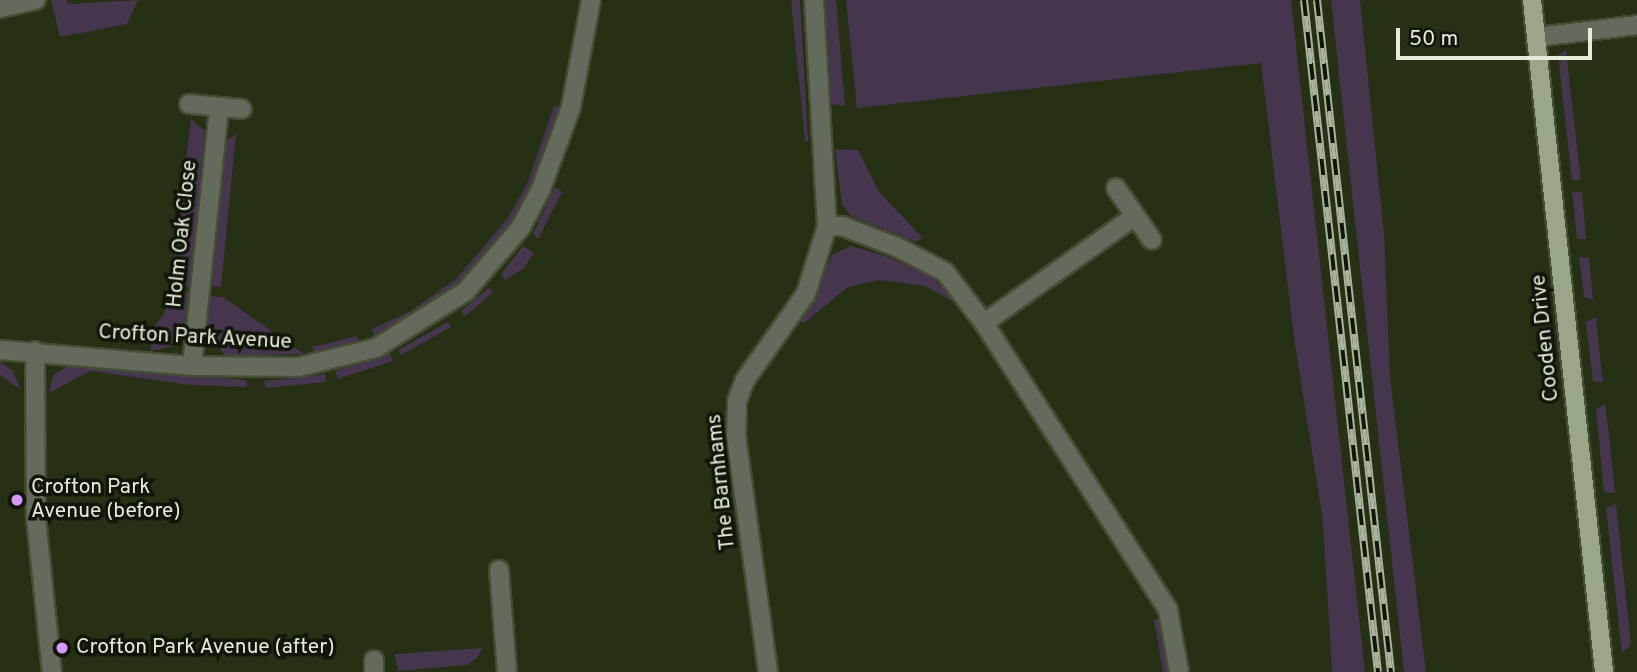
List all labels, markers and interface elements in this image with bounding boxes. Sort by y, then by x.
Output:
scale bar [1399,14,1595,58]
text: 50 m [1409,26,1458,53]
street label: Holm Oak Close [163,159,203,309]
street label: Cooden Drive [1527,273,1565,403]
street label: Crofton Park Avenue [97,320,293,356]
street label: The Barnhams [702,413,742,551]
place label: Crofton Park Avenue (before) [31,475,181,525]
marker: Crofton Park Avenue (before) [9,492,25,508]
place label: Crofton Park Avenue (after) [76,635,335,661]
marker: Crofton Park Avenue (after) [54,640,70,656]

